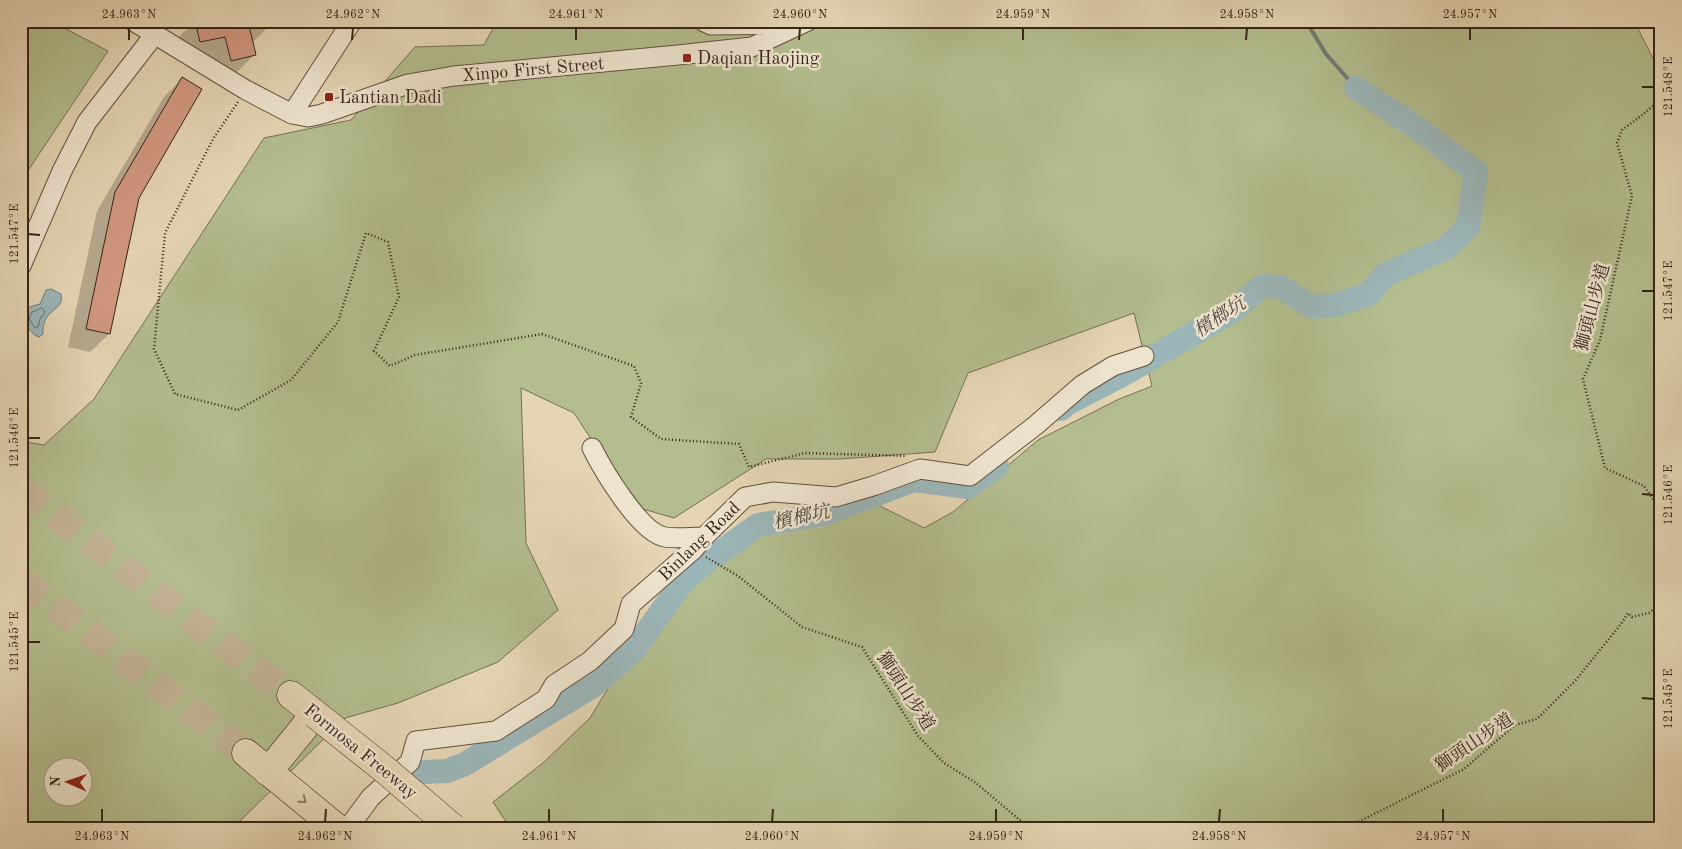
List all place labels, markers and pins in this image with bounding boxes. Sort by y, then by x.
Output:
place label: Daqian Haojing [697,50,820,68]
marker: Daqian Haojing [681,52,693,64]
place label: Lantian Dadi [339,89,442,107]
marker: Lantian Dadi [323,91,335,103]

